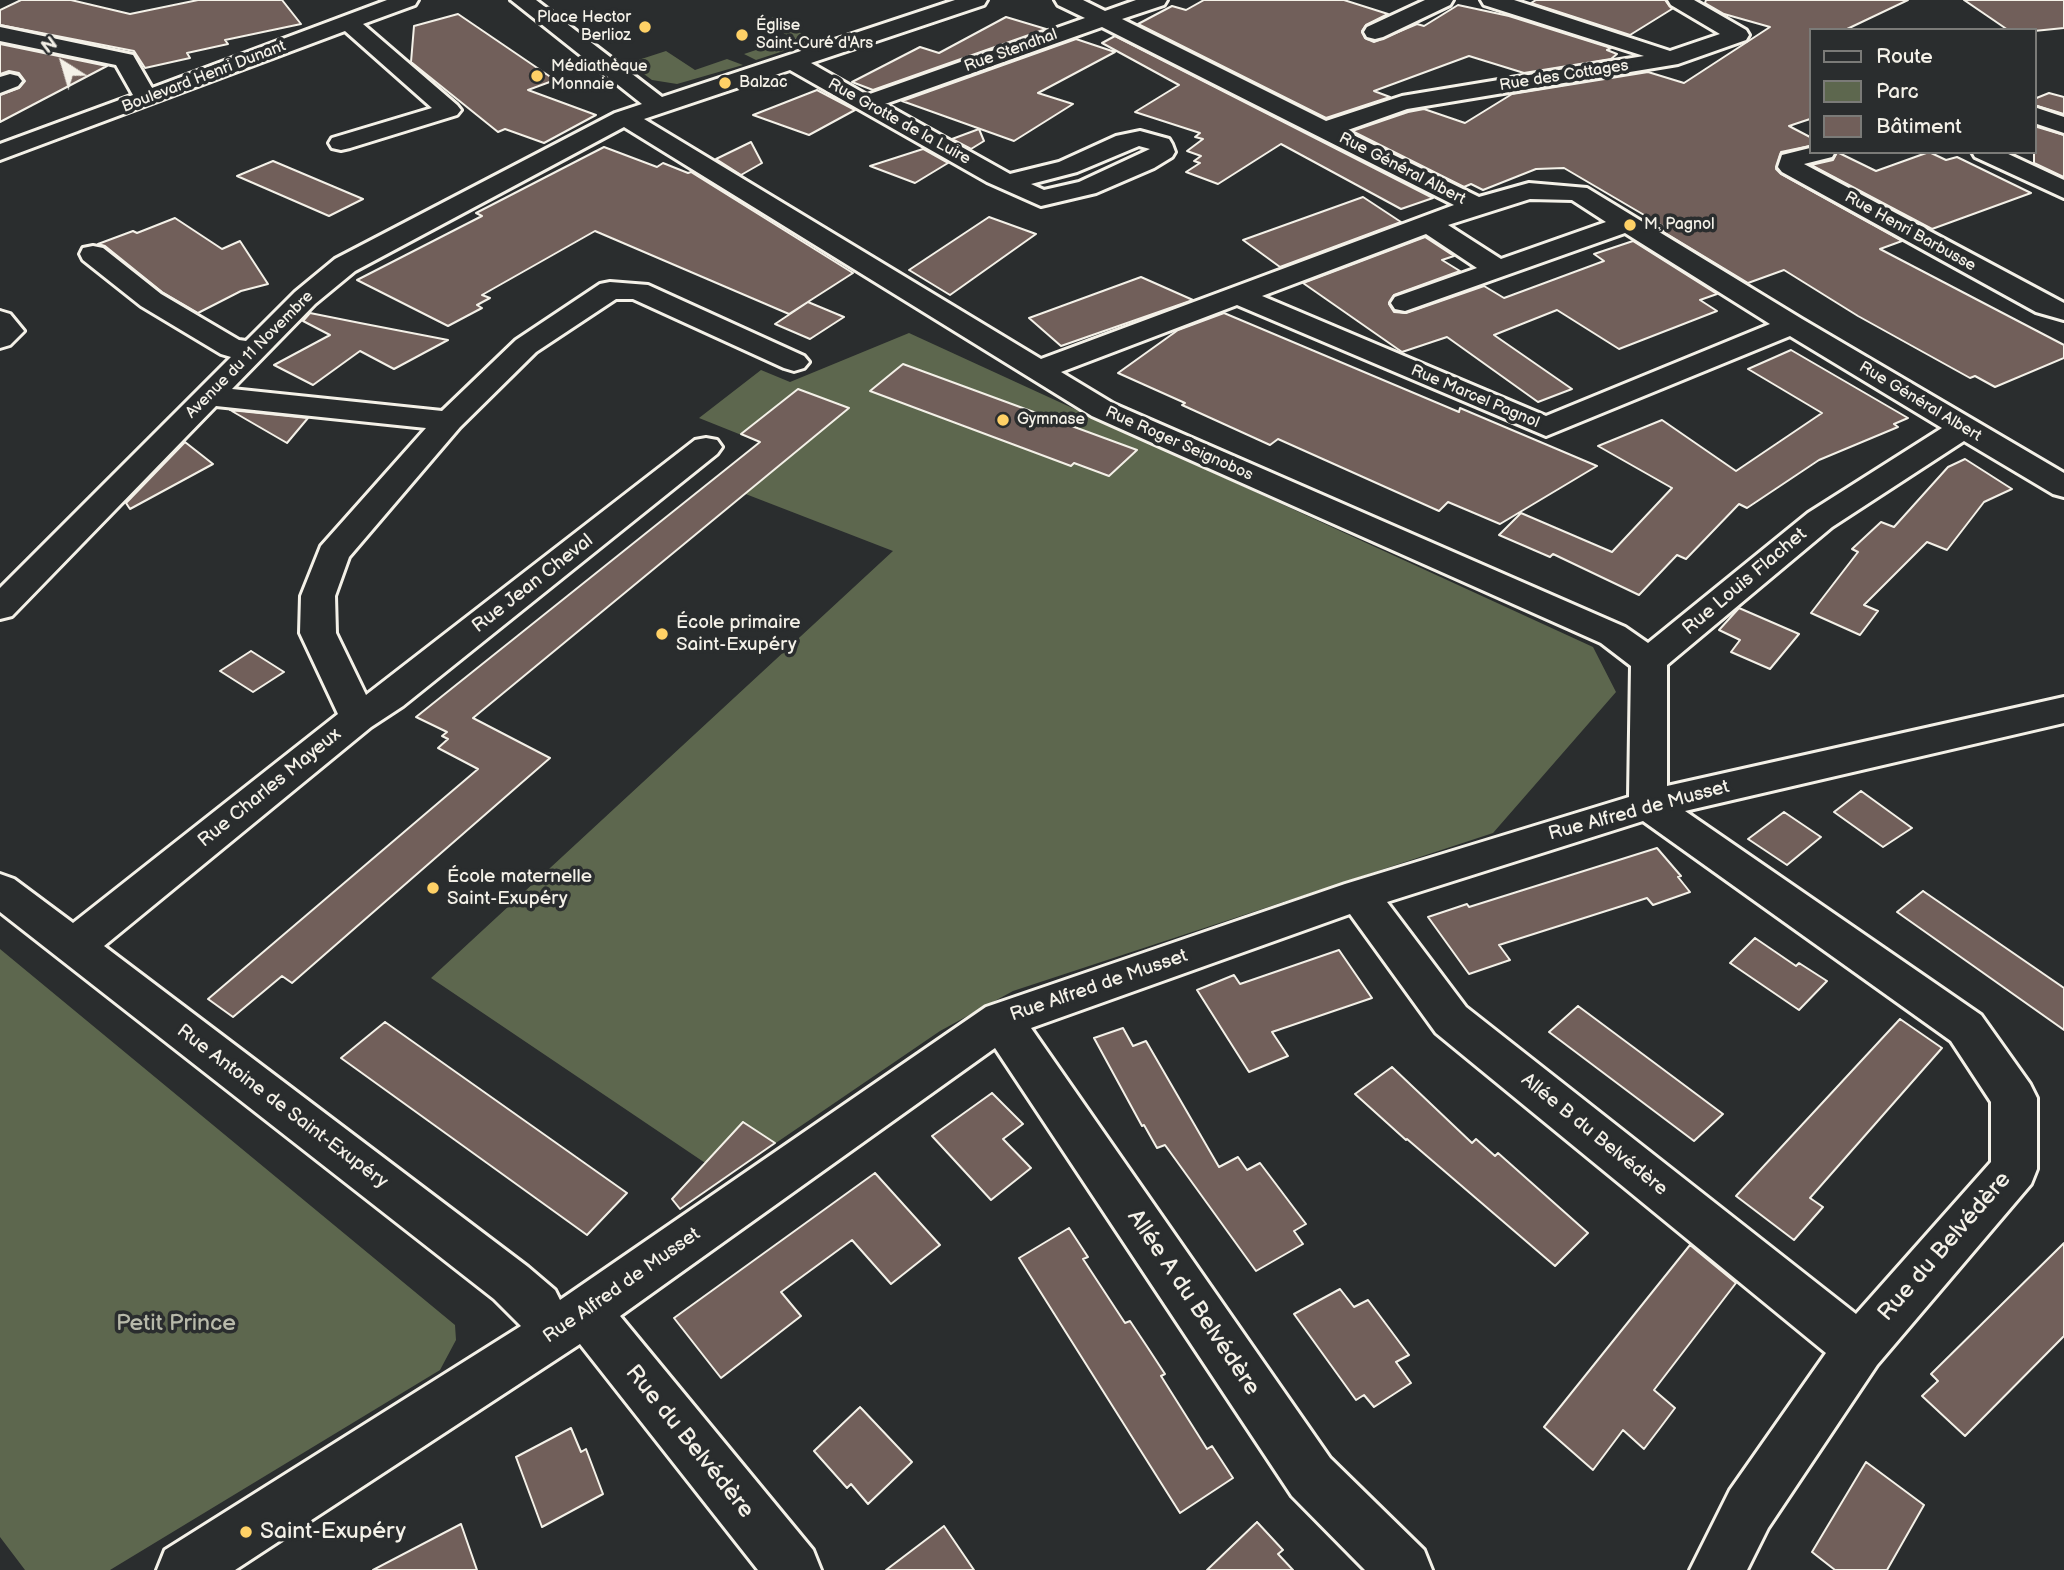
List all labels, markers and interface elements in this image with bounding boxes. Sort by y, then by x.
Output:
place label: Place Hector Berlioz [537,8,631,46]
place label: Église Saint-Curé d'Ars [756,16,873,54]
marker: Place Hector Berlioz [637,19,653,35]
street label: Rue Stendhal [962,25,1060,77]
marker: Église Saint-Curé d'Ars [734,27,750,43]
north arrow [28,28,98,98]
legend [1808,28,2036,154]
text: N [37,32,63,59]
street label: Boulevard Henri Dunant [119,37,289,117]
text: Route [1876,44,1933,69]
street label: Rue des Cottages [1498,56,1630,96]
place label: Médiathèque Monnaie [551,57,648,95]
marker: Médiathèque Monnaie [529,68,545,84]
place label: Balzac [739,73,788,93]
marker: Balzac [717,75,733,91]
street label: Rue Grotte de la Luire [824,75,974,169]
text: Parc [1876,79,1919,104]
text: Bâtiment [1876,114,1962,139]
street label: Rue Général Albert [1335,129,1469,209]
street label: Rue Henri Barbusse [1841,188,1979,276]
place label: M. Pagnol [1644,215,1715,235]
marker: M. Pagnol [1622,217,1638,233]
street label: Avenue du 11 Novembre [182,287,318,423]
street label: Rue Général Albert [1855,358,1985,446]
street label: Rue Marcel Pagnol [1408,361,1542,433]
street label: Rue Roger Seignobos [1102,403,1256,485]
place label: Gymnase [1017,410,1085,430]
marker: Gymnase [995,412,1011,428]
street label: Rue Louis Flachet [1678,523,1812,641]
street label: Rue Jean Cheval [468,530,598,638]
place label: École primaire Saint-Exupéry [676,612,800,656]
marker: École primaire Saint-Exupéry [654,626,670,642]
street label: Rue Charles Mayeux [194,723,346,853]
street label: Rue Alfred de Musset [1546,776,1732,846]
place label: École maternelle Saint-Exupéry [447,866,592,910]
marker: École maternelle Saint-Exupéry [425,880,441,896]
street label: Rue Alfred de Musset [1007,945,1191,1027]
street label: Rue Antoine de Saint-Exupéry [172,1020,392,1194]
street label: Allée B du Belvédère [1516,1069,1672,1201]
street label: Rue du Belvédère [1873,1167,2017,1327]
street label: Allée A du Belvédère [1121,1205,1265,1401]
street label: Rue Alfred de Musset [539,1223,705,1349]
park label: Petit Prince [116,1310,236,1338]
street label: Rue du Belvédère [619,1360,759,1524]
place label: Saint-Exupéry [260,1518,406,1546]
marker: Saint-Exupéry [238,1524,254,1540]

